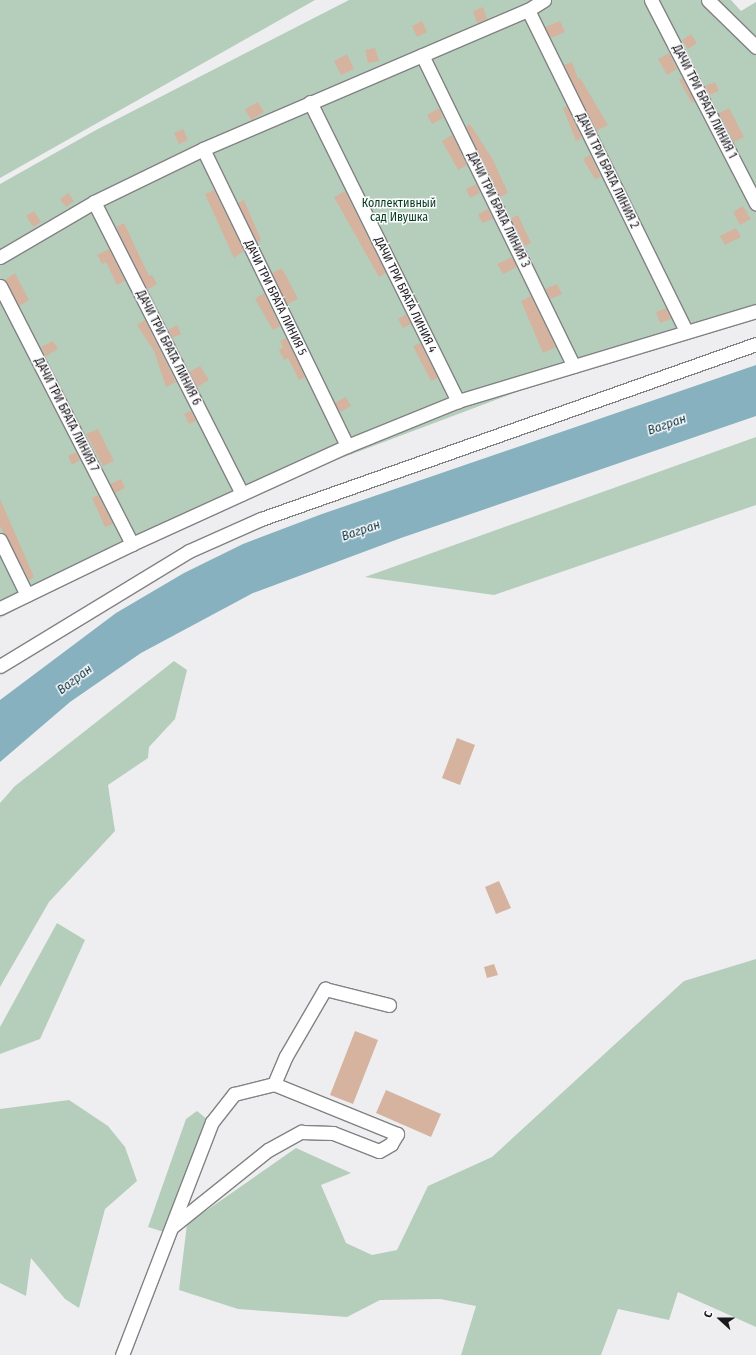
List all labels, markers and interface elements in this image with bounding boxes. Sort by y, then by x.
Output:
street label: ДАЧИ ТРИ БРАТА ЛИНИЯ 1 [669,43,739,161]
street label: ДАЧИ ТРИ БРАТА ЛИНИЯ 2 [573,111,641,231]
street label: ДАЧИ ТРИ БРАТА ЛИНИЯ 3 [464,150,532,270]
park label: Коллективный сад Ивушка [362,197,436,225]
street label: ДАЧИ ТРИ БРАТА ЛИНИЯ 4 [371,235,439,355]
street label: ДАЧИ ТРИ БРАТА ЛИНИЯ 5 [241,238,309,358]
street label: ДАЧИ ТРИ БРАТА ЛИНИЯ 6 [133,288,203,408]
street label: ДАЧИ ТРИ БРАТА ЛИНИЯ 7 [31,356,101,474]
water label: Вагран [646,411,688,439]
water label: Вагран [340,517,382,545]
water label: Вагран [54,662,96,698]
north arrow [700,1299,740,1339]
text: С [701,1310,715,1320]

